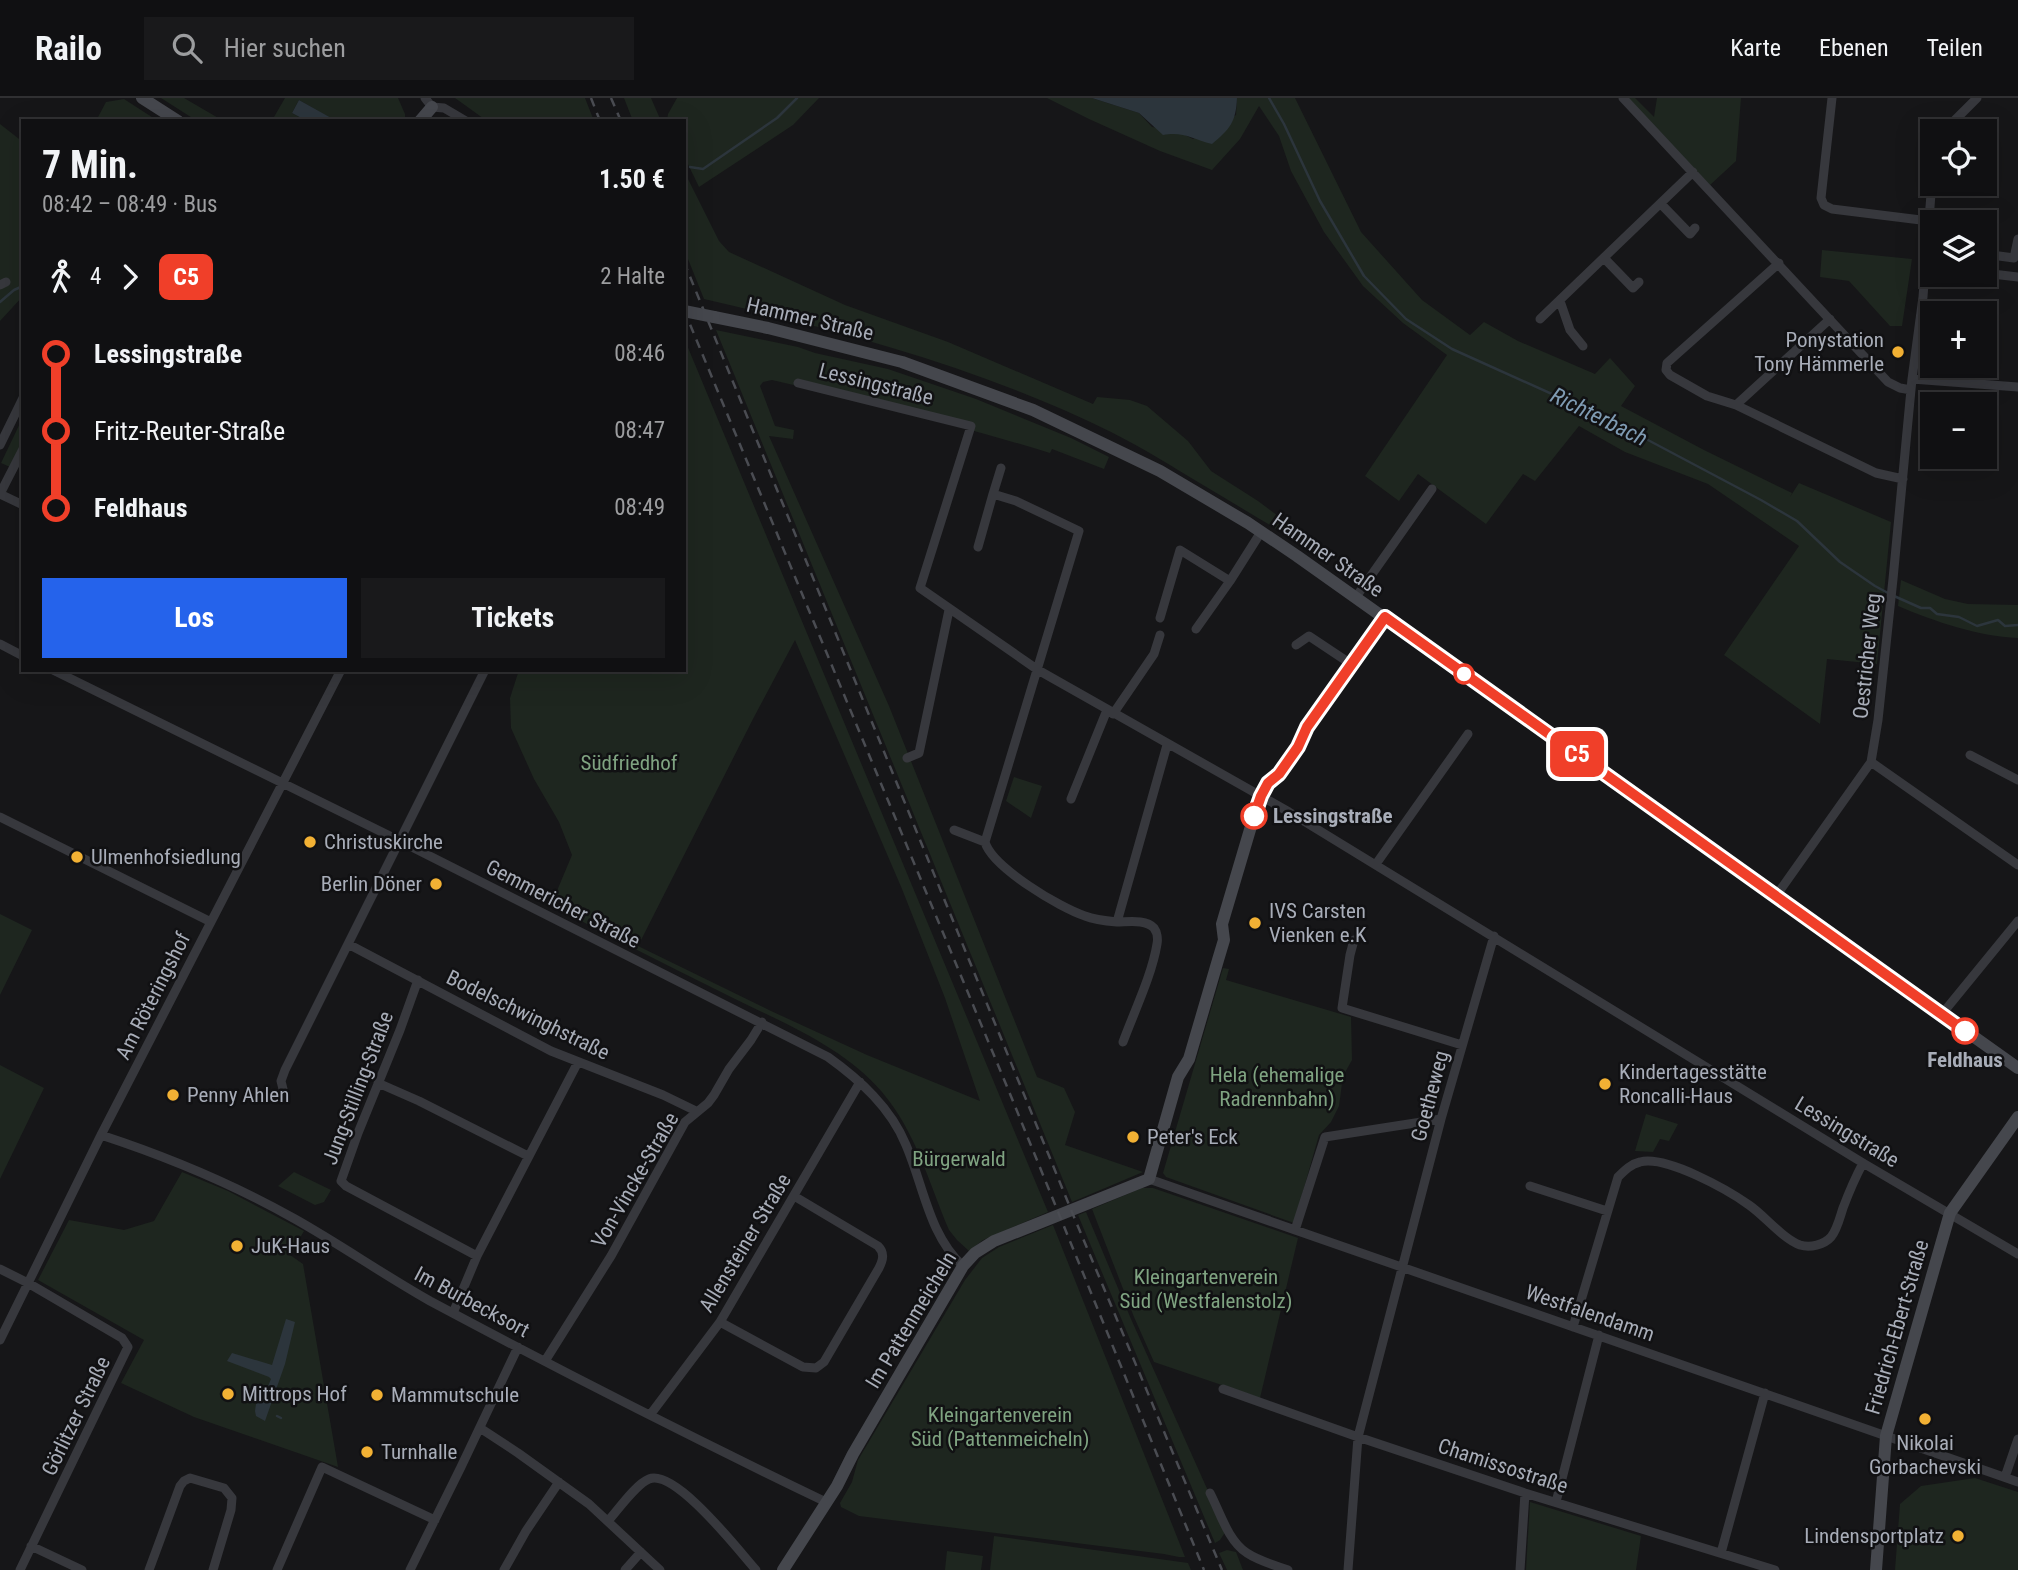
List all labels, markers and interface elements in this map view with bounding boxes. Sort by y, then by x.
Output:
search box [144,17,634,80]
text: Railo [35,29,102,68]
icon: search [168,29,206,67]
text: Hier suchen [224,33,346,63]
text: Karte [1730,34,1781,62]
text: Ebenen [1819,34,1889,62]
text: Teilen [1927,34,1983,62]
map controls [1920,119,1997,469]
button: locate [1920,119,1997,196]
text: 7 Min. [42,143,138,187]
text: 1.50 € [599,164,665,194]
text: 08:42 – 08:49 · Bus [42,191,218,218]
button: layers [1920,210,1997,287]
icon: walk [42,258,80,296]
icon: forward [111,258,149,296]
text: 4 [90,263,101,290]
text: C5 [173,263,199,291]
text: 2 Halte [600,263,665,290]
street label: Hammer Straße [744,293,876,345]
button: + [1920,301,1997,378]
place label: Ponystation Tony Hämmerle [1754,328,1884,376]
text: Lessingstraße [94,339,242,369]
text: 08:46 [614,340,665,367]
marker: Ponystation Tony Hämmerle [1890,344,1906,360]
street label: Lessingstraße [816,358,936,410]
water label: Richterbach [1546,382,1652,452]
button: − [1920,392,1997,469]
text: Fritz-Reuter-Straße [94,416,285,446]
text: 08:47 [614,417,665,444]
text: Feldhaus [94,493,188,523]
text: 08:49 [614,494,665,521]
street label: Hammer Straße [1268,508,1388,602]
button: Los [42,578,347,658]
button: Tickets [361,578,665,658]
street label: Oestricher Weg [1848,592,1886,720]
unlabelled marker [1454,664,1474,684]
line badge: C5 [1546,731,1608,777]
text: C5 [1564,740,1590,768]
park label: Südfriedhof [581,751,678,775]
marker: Lessingstraße [1241,803,1267,829]
place label: Lessingstraße [1273,804,1393,828]
place label: Christuskirche [324,830,443,854]
marker: Christuskirche [302,834,318,850]
place label: Ulmenhofsiedlung [91,845,241,869]
marker: Ulmenhofsiedlung [69,849,85,865]
street label: Gemmericher Straße [482,855,644,953]
place label: Berlin Döner [321,872,422,896]
marker: Berlin Döner [428,876,444,892]
place label: IVS Carsten Vienken e.K [1269,899,1367,947]
marker: IVS Carsten Vienken e.K [1247,915,1263,931]
street label: Am Röteringshof [111,928,195,1063]
street label: Bodelschwinghstraße [443,965,614,1065]
street label: Jung-Stilling-Straße [318,1008,398,1168]
marker: Feldhaus [1952,1018,1978,1044]
street label: Goetheweg [1406,1048,1454,1144]
place label: Feldhaus [1927,1048,2003,1072]
place label: Kindertagesstätte Roncalli-Haus [1619,1060,1767,1108]
park label: Hela (ehemalige Radrennbahn) [1210,1063,1345,1111]
marker: Kindertagesstätte Roncalli-Haus [1597,1076,1613,1092]
place label: Penny Ahlen [187,1083,289,1107]
marker: Penny Ahlen [165,1087,181,1103]
street label: Lessingstraße [1791,1092,1903,1172]
street label: Von-Vincke-Straße [587,1108,683,1252]
place label: Peter's Eck [1147,1125,1238,1149]
marker: Peter's Eck [1125,1129,1141,1145]
park label: Bürgerwald [912,1147,1006,1171]
street label: Allensteiner Straße [694,1169,796,1317]
place label: JuK-Haus [251,1234,330,1258]
street label: Friedrich-Ebert-Straße [1861,1237,1933,1417]
marker: JuK-Haus [229,1238,245,1254]
street label: Im Pattenmeicheln [861,1247,961,1393]
street label: Im Burbecksort [411,1262,533,1342]
park label: Kleingartenverein Süd (Westfalenstolz) [1120,1265,1292,1313]
street label: Westfalendamm [1522,1280,1658,1346]
street label: Görlitzer Straße [37,1353,115,1479]
place label: Mittrops Hof [242,1382,347,1406]
place label: Mammutschule [391,1383,519,1407]
marker: Mittrops Hof [220,1386,236,1402]
marker: Mammutschule [369,1387,385,1403]
park label: Kleingartenverein Süd (Pattenmeicheln) [911,1403,1089,1451]
marker: Nikolai Gorbachevski [1917,1411,1933,1427]
place label: Nikolai Gorbachevski [1869,1431,1981,1479]
street label: Chamissostraße [1435,1434,1571,1498]
place label: Turnhalle [381,1440,458,1464]
marker: Turnhalle [359,1444,375,1460]
place label: Lindensportplatz [1804,1524,1944,1548]
marker: Lindensportplatz [1950,1528,1966,1544]

